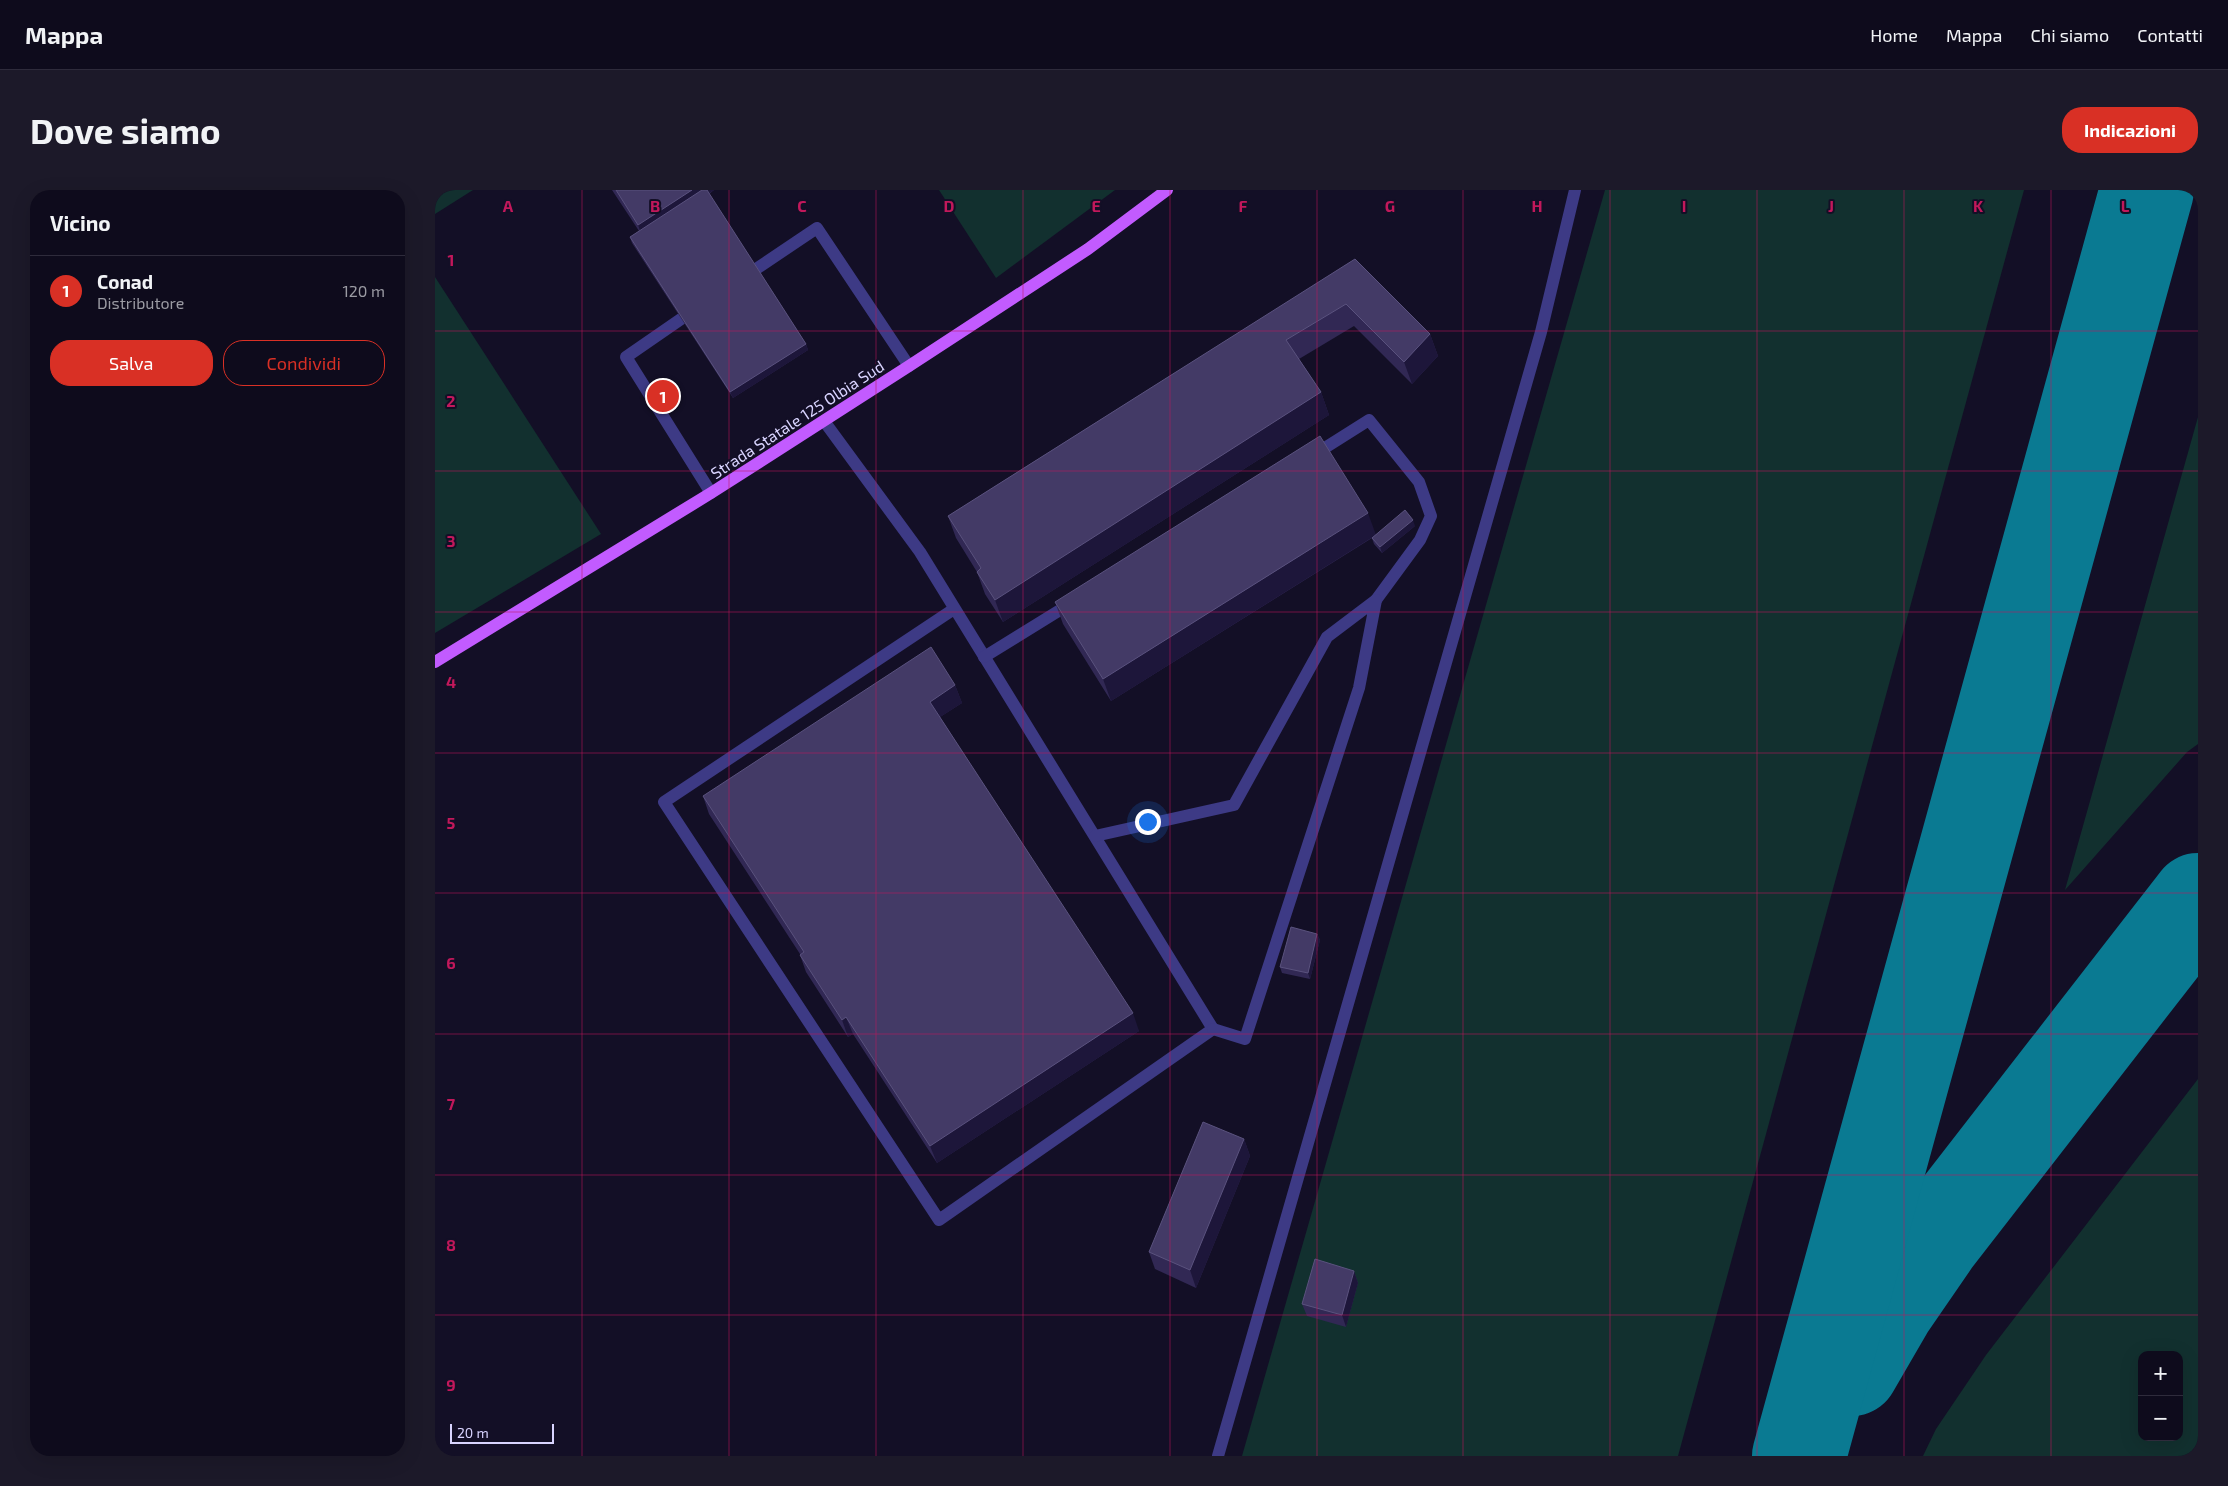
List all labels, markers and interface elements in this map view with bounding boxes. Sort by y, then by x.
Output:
text: Mappa [25,20,103,49]
text: Home [1870,24,1918,46]
text: Mappa [1946,24,2002,46]
text: Chi siamo [2030,24,2109,46]
text: Contatti [2137,24,2203,46]
button: Indicazioni [2062,107,2198,153]
text: Dove siamo [30,109,221,151]
text: A [503,196,514,215]
text: B [650,196,660,215]
text: C [797,196,807,215]
text: D [944,196,955,215]
text: E [1091,196,1101,215]
text: F [1239,196,1248,215]
text: G [1385,196,1395,215]
text: H [1531,196,1543,215]
text: I [1682,196,1686,215]
text: J [1828,196,1834,215]
text: K [1973,196,1984,215]
text: L [2121,196,2130,215]
text: Vicino [50,210,111,235]
text: 1 [448,250,454,269]
text: Conad [97,270,153,293]
text: 1 [63,281,69,300]
text: 120 m [342,281,385,300]
text: Distributore [97,293,184,312]
button: Salva [50,340,213,386]
button: Condividi [223,340,385,386]
street label: Strada Statale 125 Olbia Sud [707,356,887,482]
pin: 1 [647,377,679,415]
text: 2 [446,391,456,410]
text: 3 [446,531,456,550]
text: 4 [446,672,456,691]
your location [1135,809,1161,835]
text: 5 [447,813,456,832]
text: 6 [446,953,456,972]
text: 7 [447,1094,456,1113]
text: 8 [446,1235,456,1254]
map controls [2138,1351,2183,1441]
button: + [2138,1351,2183,1396]
text: 9 [446,1375,456,1394]
button: − [2138,1396,2183,1441]
scale bar [450,1421,554,1444]
text: 20 m [457,1424,489,1441]

